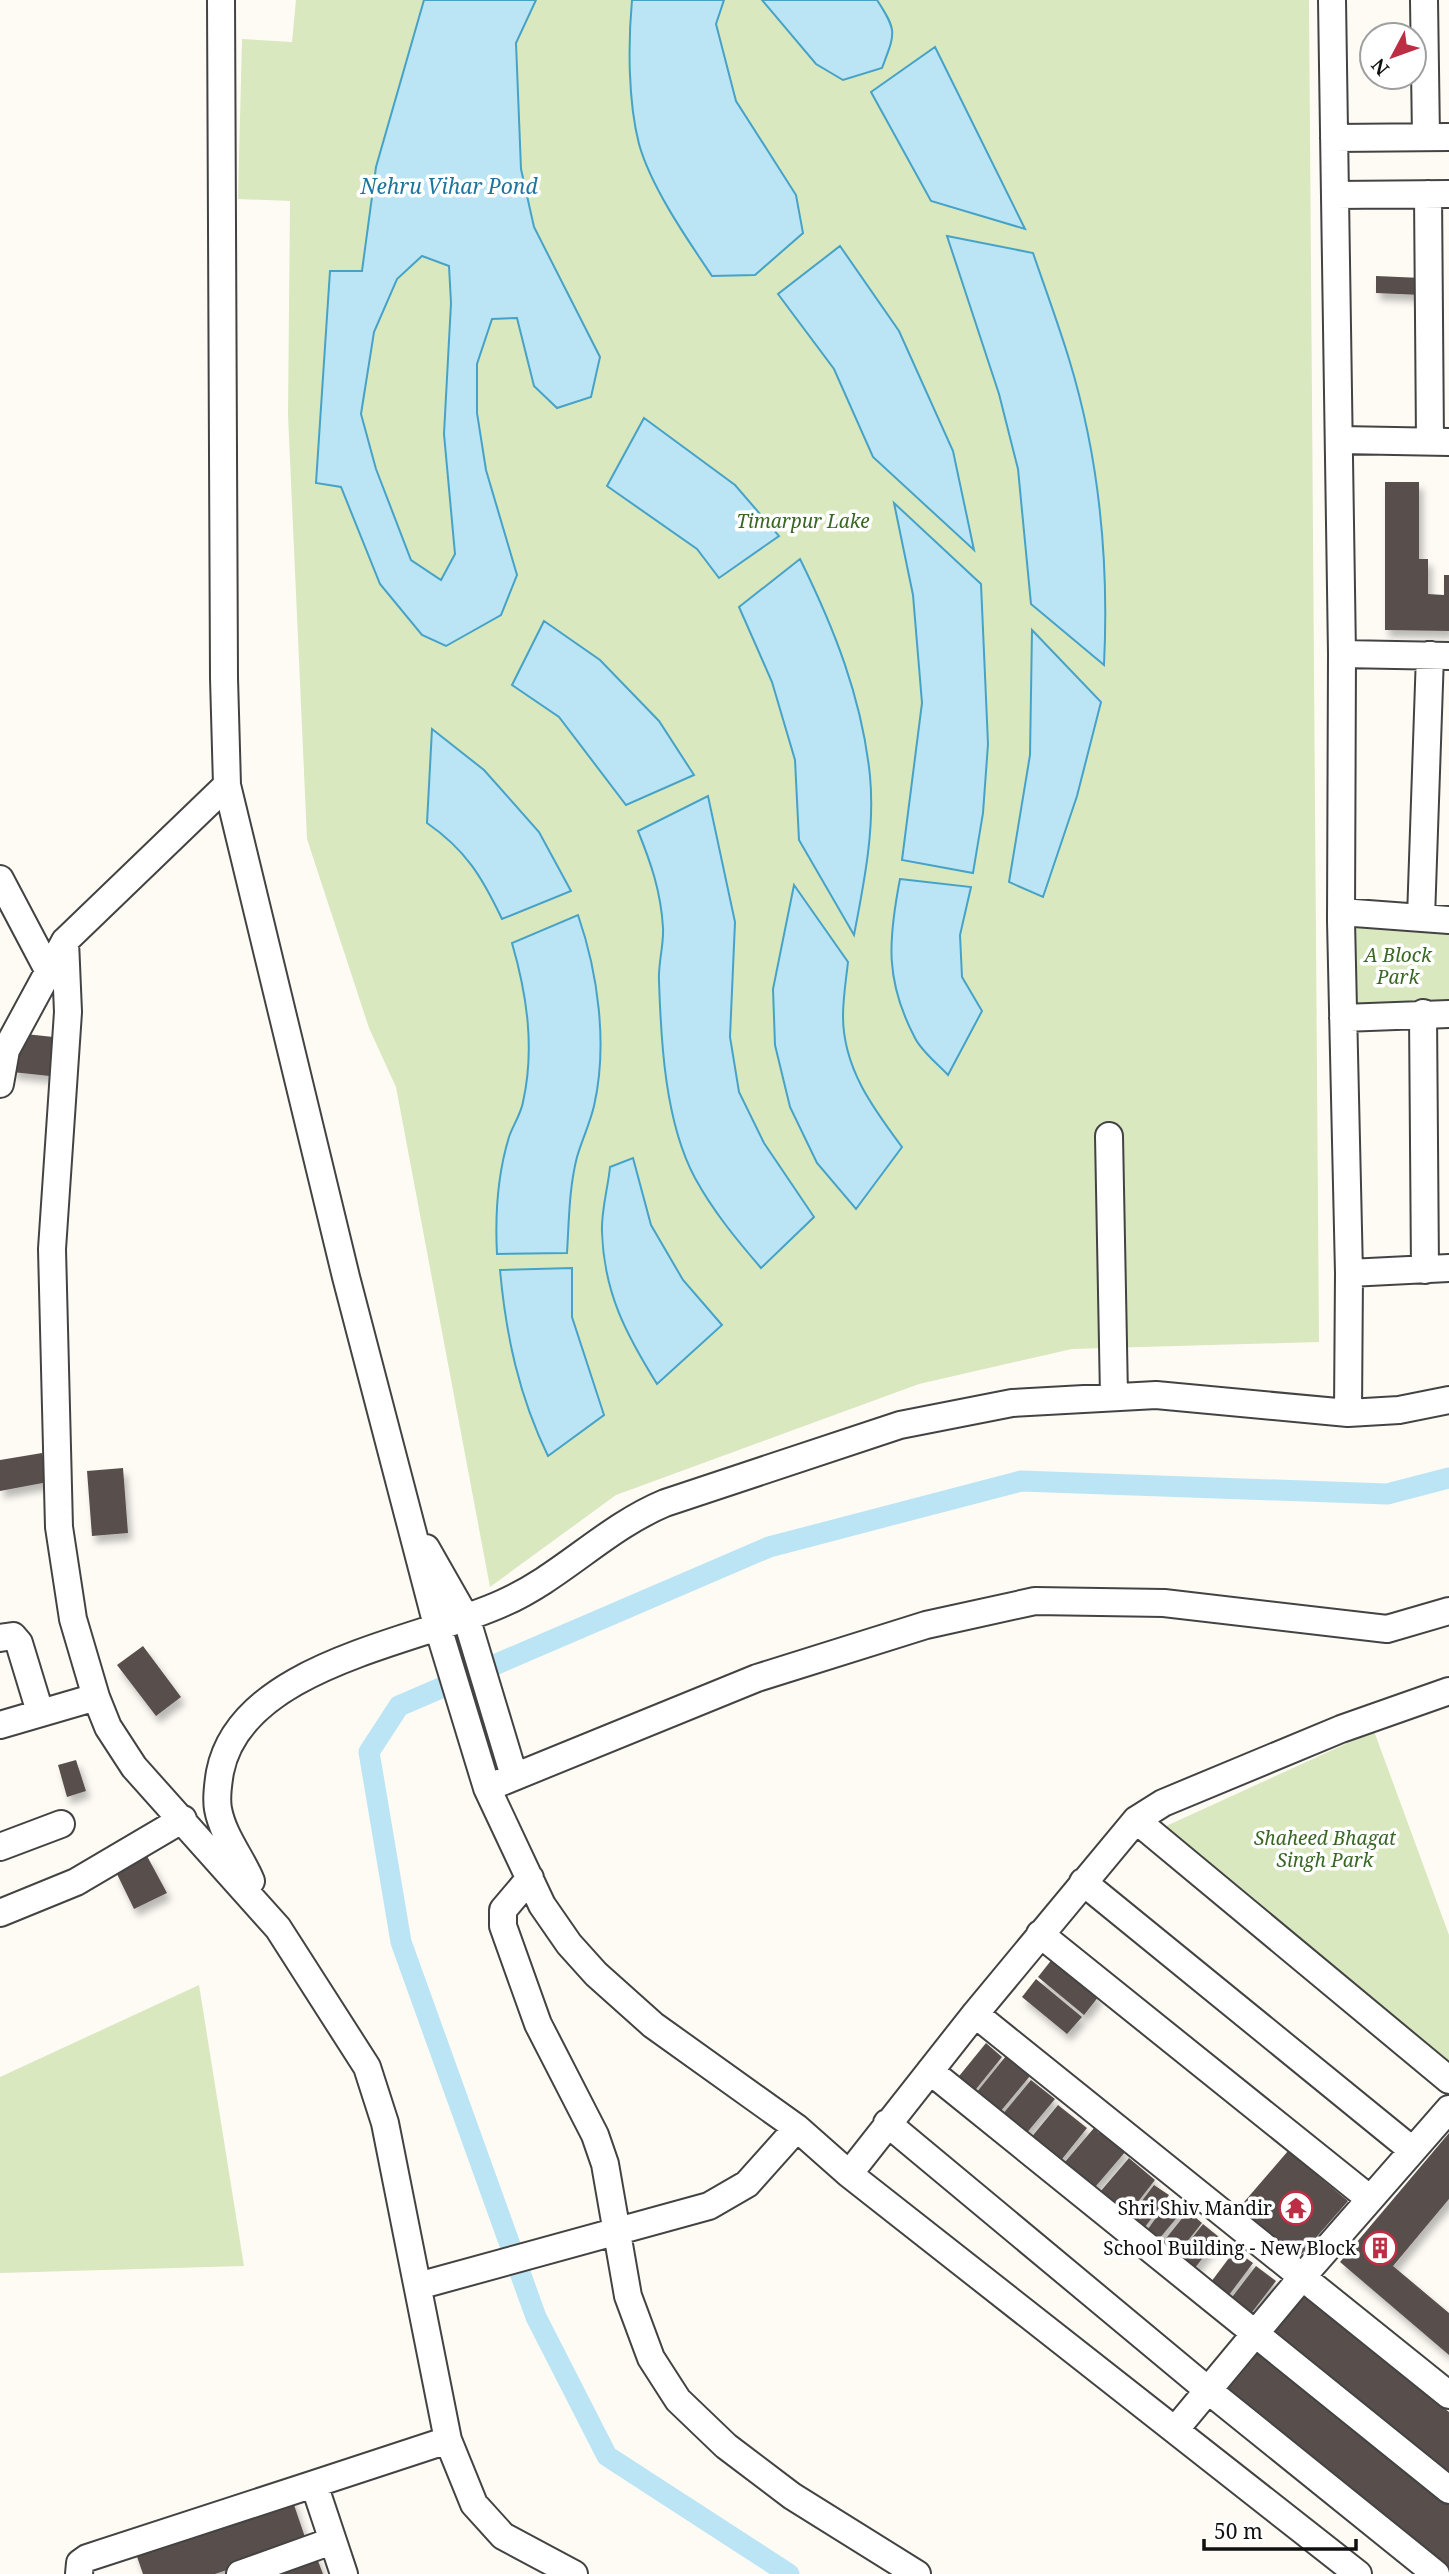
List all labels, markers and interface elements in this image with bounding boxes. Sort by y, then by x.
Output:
north arrow [1358,21,1428,91]
text: N [1365,53,1395,81]
water label: Nehru Vihar Pond [359,172,538,200]
park label: Timarpur Lake [736,508,870,534]
park label: A Block Park [1362,942,1433,990]
park label: Shaheed Bhagat Singh Park [1254,1825,1397,1873]
temple icon: Shri Shiv Mandir [1277,2189,1315,2227]
place label: Shri Shiv Mandir [1118,2195,1272,2221]
building icon: School Building - New Block [1361,2229,1399,2267]
place label: School Building - New Block [1103,2235,1357,2261]
scale bar [1204,2508,1356,2552]
text: 50 m [1214,2517,1263,2545]

